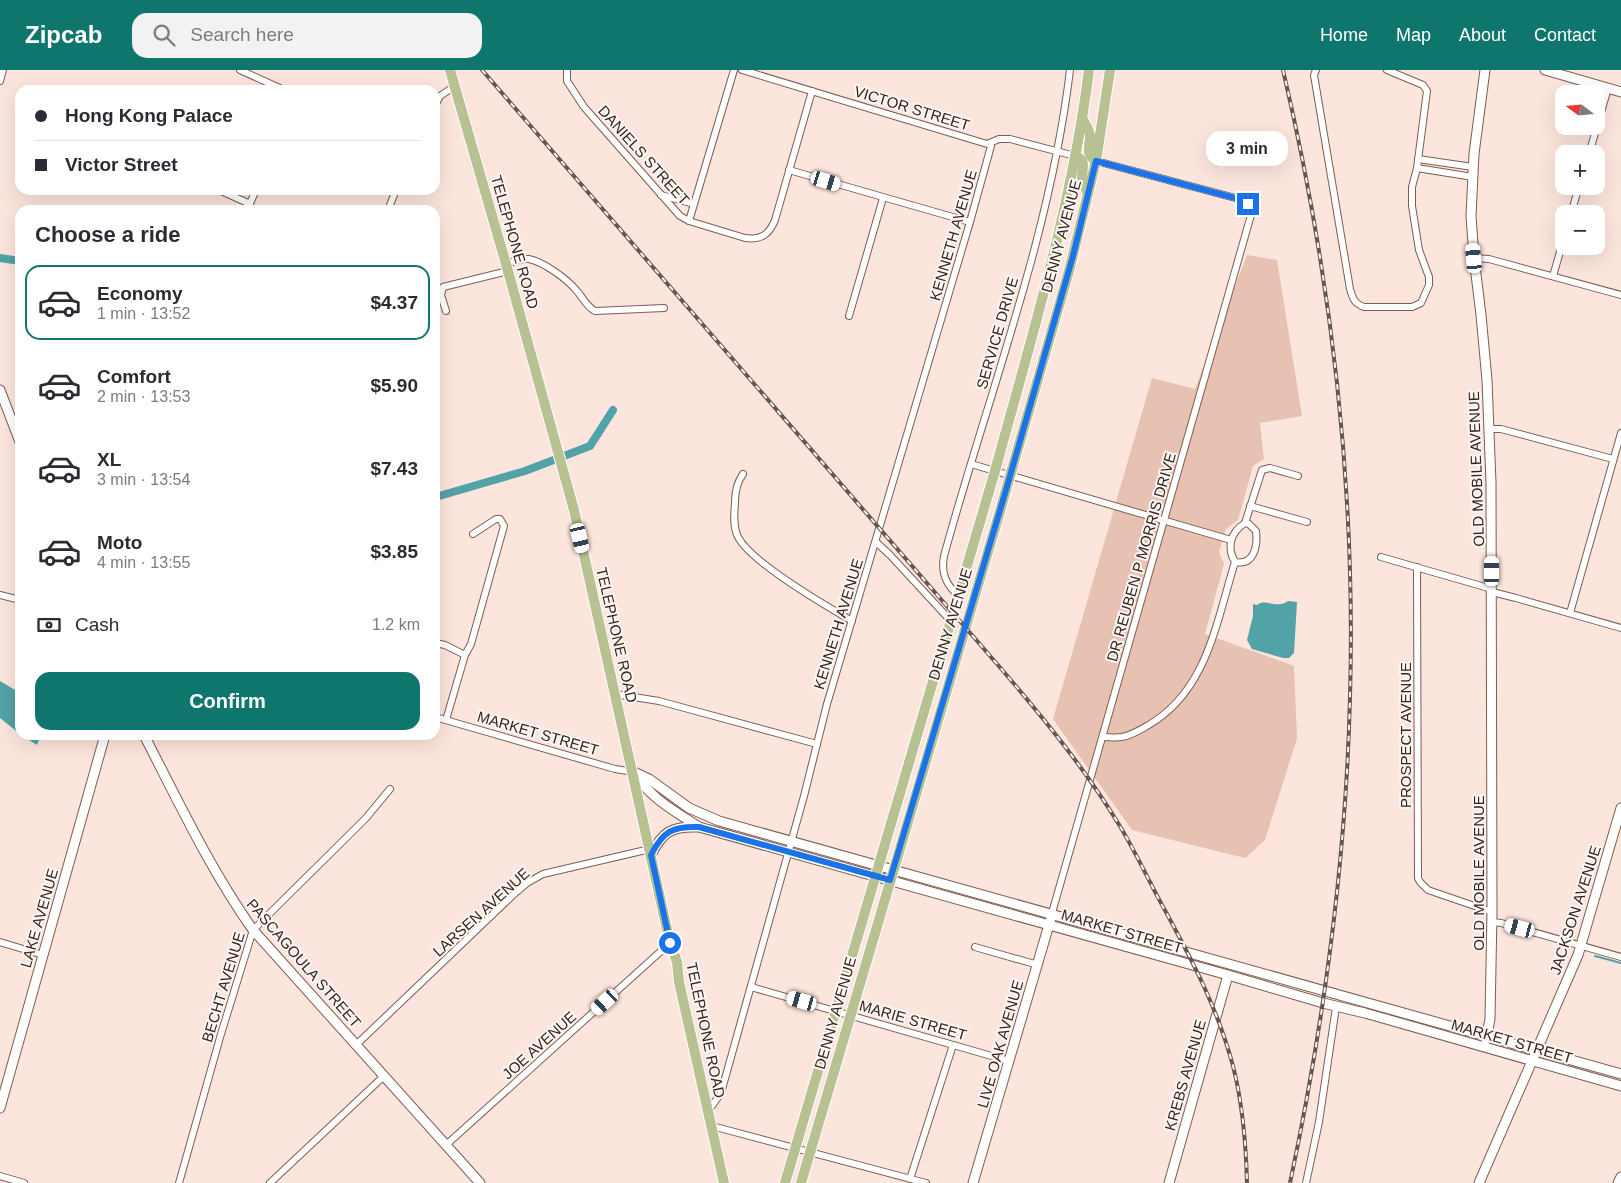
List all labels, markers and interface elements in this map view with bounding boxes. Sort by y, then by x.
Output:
search box [132,13,482,58]
text: Zipcab [25,21,102,48]
icon: search [150,21,178,49]
text: Search here [190,24,294,45]
text: Home [1320,25,1368,45]
text: Map [1396,25,1431,45]
text: About [1459,25,1506,45]
text: Contact [1534,25,1596,45]
street label: VICTOR STREET [852,82,972,134]
north arrow [1555,85,1605,135]
map controls [1555,85,1605,255]
street label: DANIELS STREET [595,102,693,208]
text: Hong Kong Palace [65,105,233,126]
callout: 3 min [1207,132,1289,166]
text: 3 min [1226,140,1268,157]
button: + [1555,145,1605,195]
text: Victor Street [65,154,178,175]
street label: KENNETH AVENUE [926,167,980,303]
car [809,169,842,193]
street label: TELEPHONE ROAD [488,173,542,311]
street label: DENNY AVENUE [1038,178,1084,294]
route end [1237,193,1259,215]
button: − [1555,205,1605,255]
text: Choose a ride [35,222,180,247]
car [1465,242,1482,274]
street label: SERVICE DRIVE [973,275,1021,391]
icon: car [37,280,82,325]
text: Economy [97,283,183,304]
text: $4.37 [370,292,418,313]
text: 1 min · 13:52 [97,305,190,322]
icon: car [37,363,82,408]
text: Comfort [97,366,171,387]
text: $5.90 [370,375,418,396]
text: 2 min · 13:53 [97,388,190,405]
street label: OLD MOBILE AVENUE [1465,391,1487,547]
icon: car [37,446,82,491]
text: XL [97,449,121,470]
street label: DR REUBEN P MORRIS DRIVE [1103,451,1179,663]
text: $7.43 [370,458,418,479]
text: 3 min · 13:54 [97,471,190,488]
car [569,522,590,554]
icon: car [37,529,82,574]
text: Moto [97,532,142,553]
text: $3.85 [370,541,418,562]
text: 4 min · 13:55 [97,554,190,571]
car [1484,556,1499,586]
street label: KENNETH AVENUE [810,557,866,691]
street label: TELEPHONE ROAD [593,566,641,704]
street label: DENNY AVENUE [925,566,975,682]
icon: cash [35,611,63,639]
text: Cash [75,614,119,635]
text: 1.2 km [372,616,420,633]
street label: PROSPECT AVENUE [1397,662,1414,808]
button: Confirm [35,672,420,730]
street label: MARKET STREET [475,708,601,758]
street label: OLD MOBILE AVENUE [1470,795,1487,951]
street label: JACKSON AVENUE [1546,843,1604,977]
street label: LARSEN AVENUE [429,864,533,960]
street label: LAKE AVENUE [17,866,61,970]
street label: PASCAGOULA STREET [244,895,364,1031]
street label: MARKET STREET [1059,906,1185,956]
car [1503,917,1536,939]
street label: BECHT AVENUE [198,930,248,1044]
route start [659,932,681,954]
street label: DENNY AVENUE [811,955,859,1071]
street label: TELEPHONE ROAD [683,961,729,1100]
street label: LIVE OAK AVENUE [974,978,1026,1110]
car [588,986,621,1018]
car [785,990,818,1012]
street label: MARIE STREET [857,997,969,1043]
street label: JOE AVENUE [499,1008,579,1082]
street label: MARKET STREET [1449,1016,1575,1066]
street label: KREBS AVENUE [1161,1017,1209,1133]

